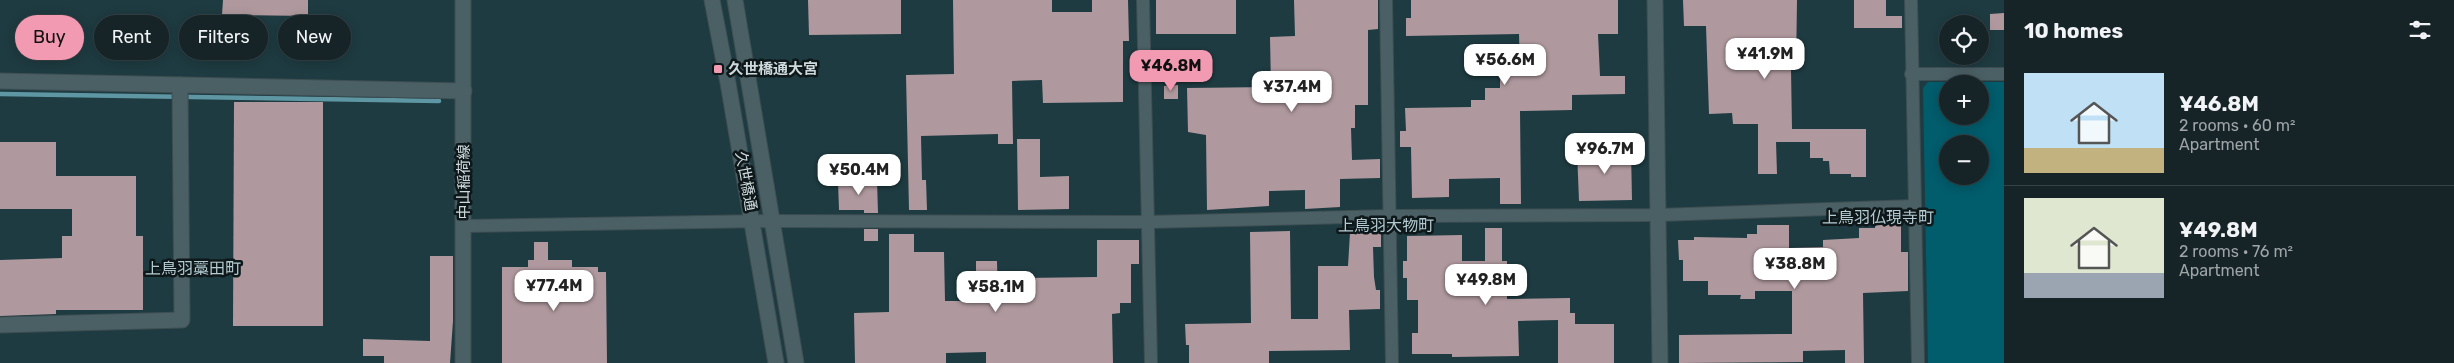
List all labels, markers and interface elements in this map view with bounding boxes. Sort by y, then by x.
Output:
chip: Buy [15,15,84,60]
chip: Rent [94,15,169,60]
chip: Filters [179,15,268,60]
chip: New [278,15,351,60]
map controls [1939,15,1989,185]
button: locate [1939,15,1989,65]
icon: filters [2406,16,2434,44]
text: 10 homes [2024,18,2123,43]
pin: ¥41.9M [1724,38,1806,80]
pin: ¥56.6M [1464,44,1546,86]
text: ¥41.9M [1737,44,1793,63]
pin: ¥46.8M [1130,49,1212,92]
text: ¥56.6M [1475,50,1535,69]
text: ¥46.8M [1141,56,1201,75]
place label: 久世橋通大宮 [728,60,818,78]
marker: 久世橋通大宮 [712,63,724,75]
pin: ¥37.4M [1251,70,1333,113]
button: + [1939,75,1989,125]
text: ¥37.4M [1263,77,1321,96]
text: ¥46.8M [2179,91,2259,116]
icon: home [2064,93,2124,153]
text: 2 rooms · 60 m² [2179,116,2296,135]
pin: ¥96.7M [1564,132,1646,175]
button: − [1939,135,1989,185]
text: Apartment [2179,135,2259,154]
text: ¥96.7M [1576,139,1634,158]
street label: 中山稲荷線 [455,144,473,220]
street label: 久世橋通 [732,150,760,212]
pin: ¥50.4M [818,154,900,196]
text: ¥50.4M [829,160,889,179]
district label: 上鳥羽仏現寺町 [1822,208,1934,227]
district label: 上鳥羽大物町 [1338,216,1434,235]
text: ¥49.8M [2179,217,2258,242]
icon: home [2064,218,2124,278]
text: 2 rooms · 76 m² [2179,242,2293,261]
pin: ¥38.8M [1754,248,1836,290]
text: ¥38.8M [1765,254,1825,273]
district label: 上鳥羽藁田町 [145,259,241,278]
text: Apartment [2179,261,2259,280]
pin: ¥49.8M [1445,264,1527,306]
pin: ¥77.4M [513,270,595,312]
pin: ¥58.1M [955,270,1037,313]
text: ¥49.8M [1456,270,1516,289]
text: ¥77.4M [525,276,583,295]
text: ¥58.1M [968,277,1024,296]

